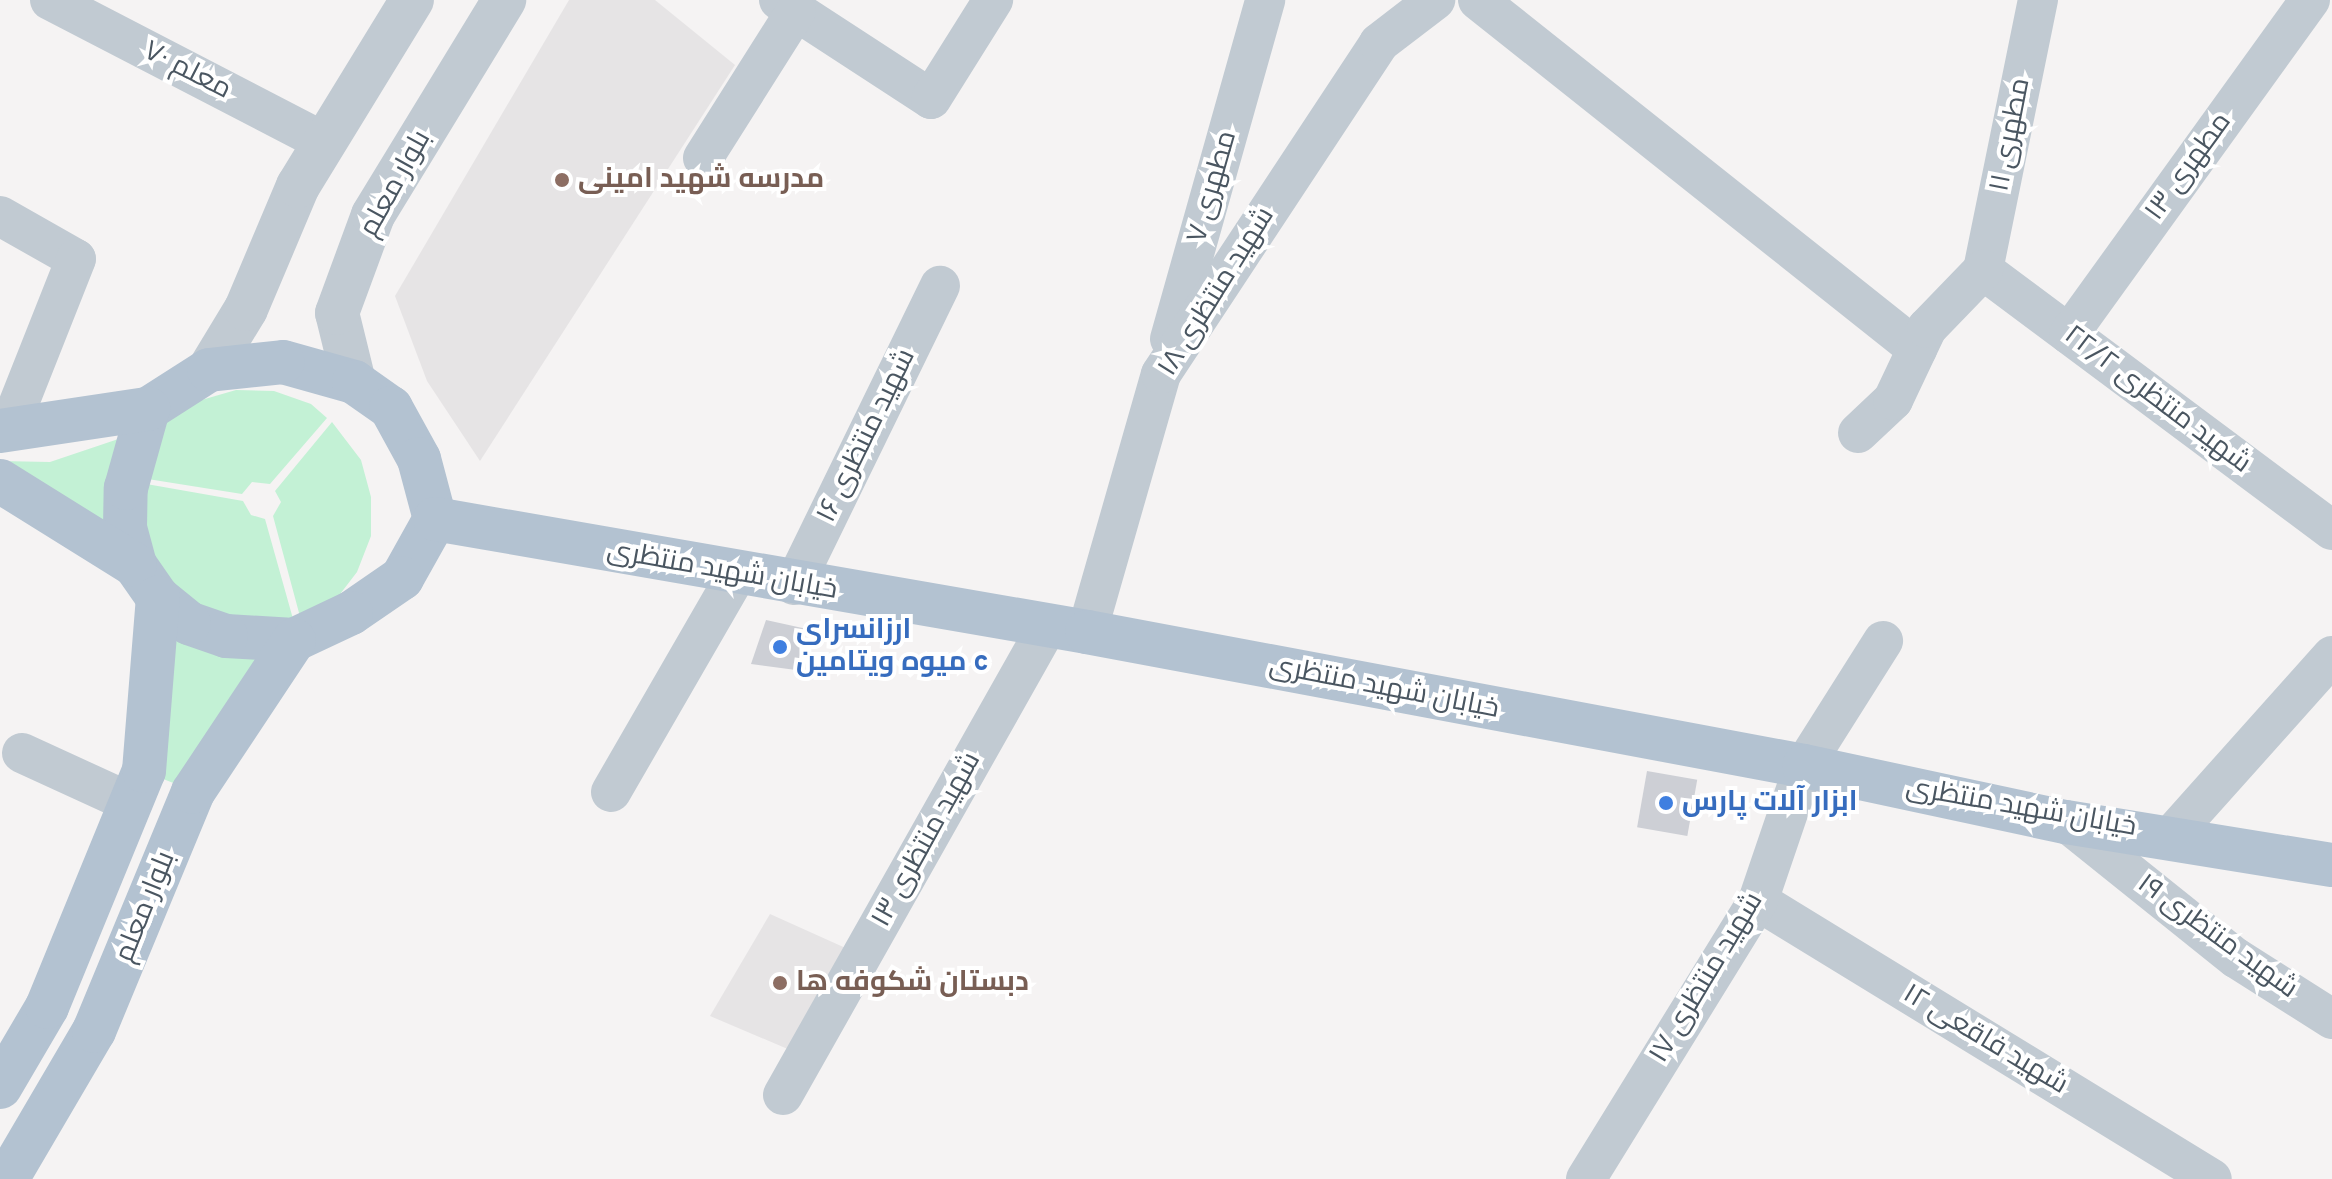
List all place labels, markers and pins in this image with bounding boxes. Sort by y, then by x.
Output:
place label: مدرسه شهید امینی [578,163,824,197]
marker: مدرسه شهید امینی [553,171,571,189]
place label: ارزانسرای میوه ویتامین c [796,614,989,680]
marker: ارزانسرای میوه ویتامین c [771,638,789,656]
place label: ابزار آلات پارس [1682,786,1858,820]
marker: ابزار آلات پارس [1657,794,1675,812]
place label: دبستان شکوفه ها [796,966,1029,1000]
marker: دبستان شکوفه ها [771,974,789,992]

